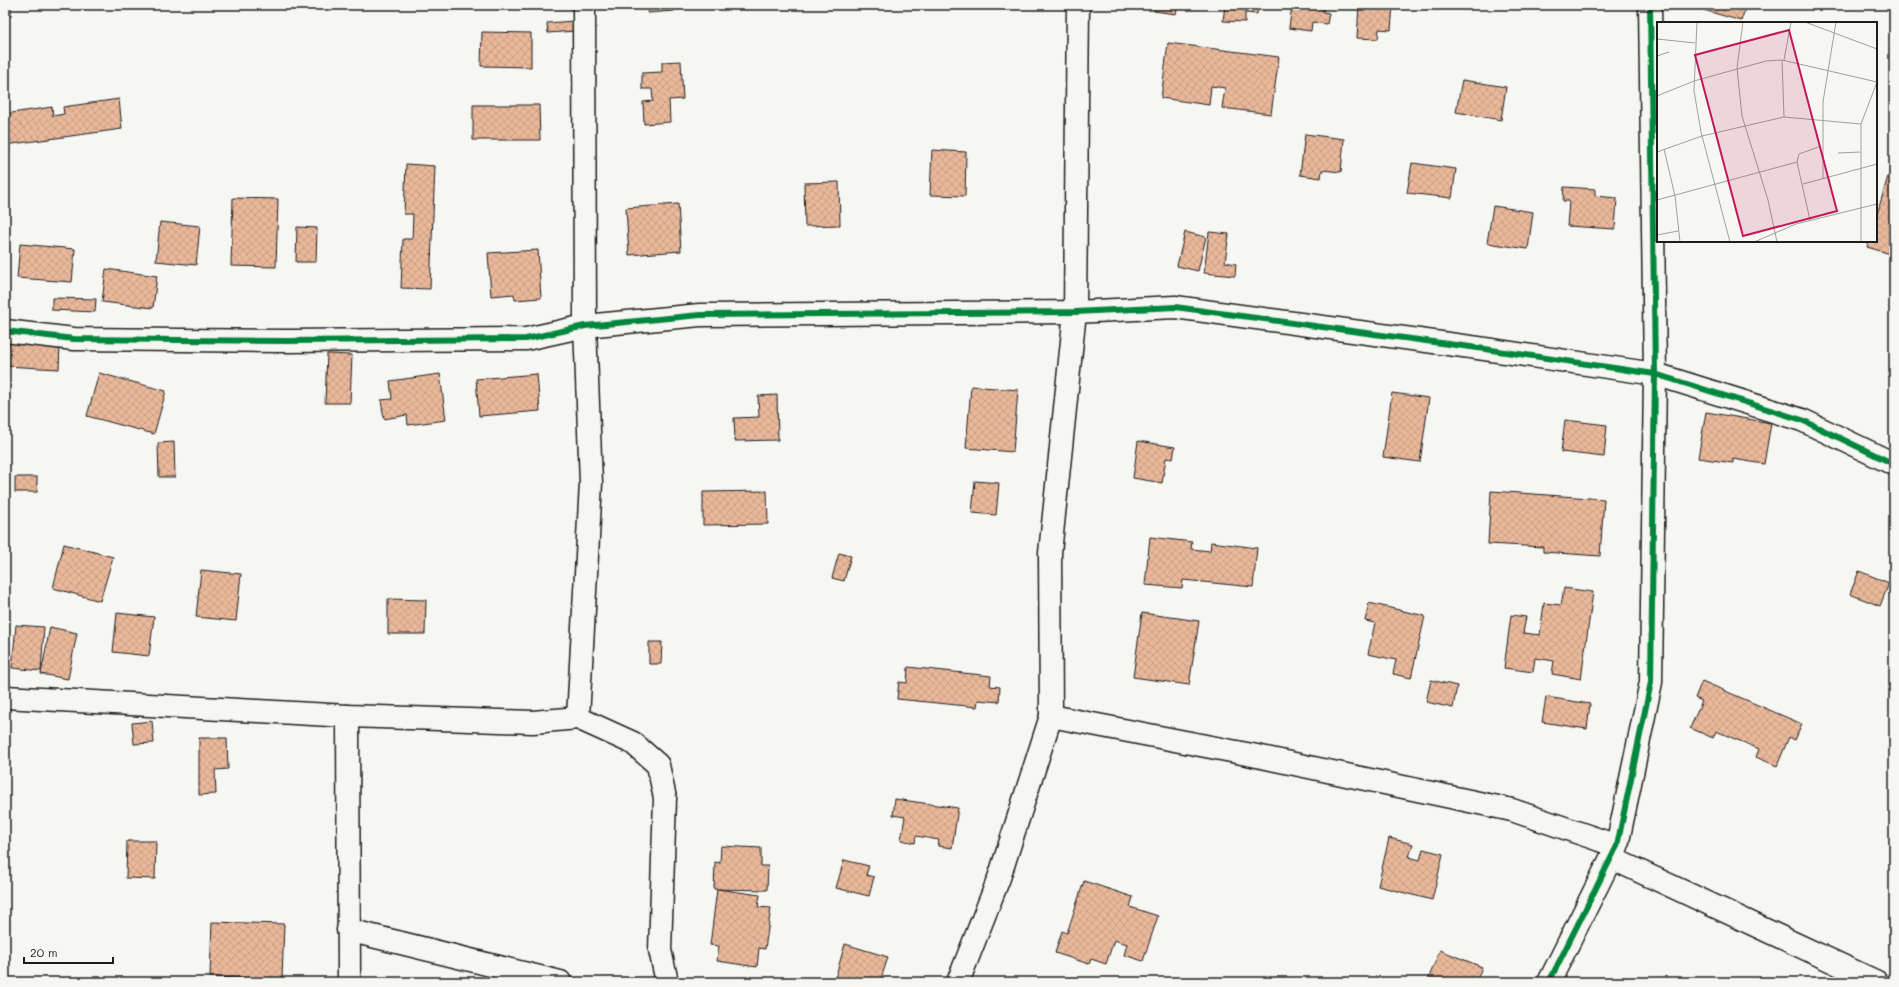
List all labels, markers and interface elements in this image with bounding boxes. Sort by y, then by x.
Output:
inset map [1657,22,1877,242]
scale bar [24,939,113,965]
text: 20 m [30,944,58,960]

